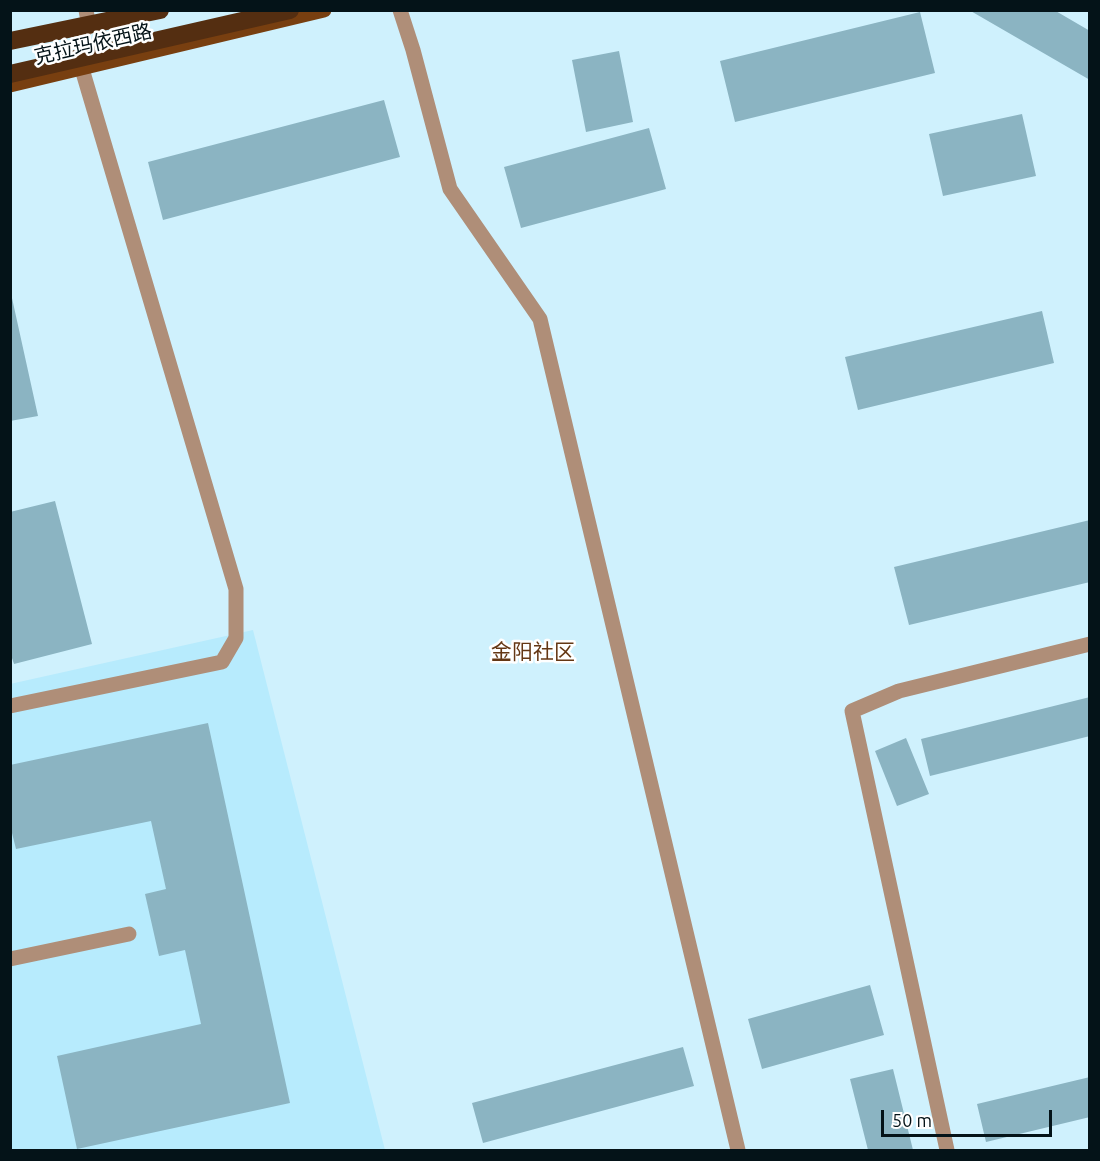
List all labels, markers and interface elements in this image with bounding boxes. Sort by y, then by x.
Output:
street label: 克拉玛依西路 [32,19,154,69]
district label: 金阳社区 [491,639,575,665]
scale bar [884,1098,1055,1136]
text: 50 m [892,1110,932,1130]

